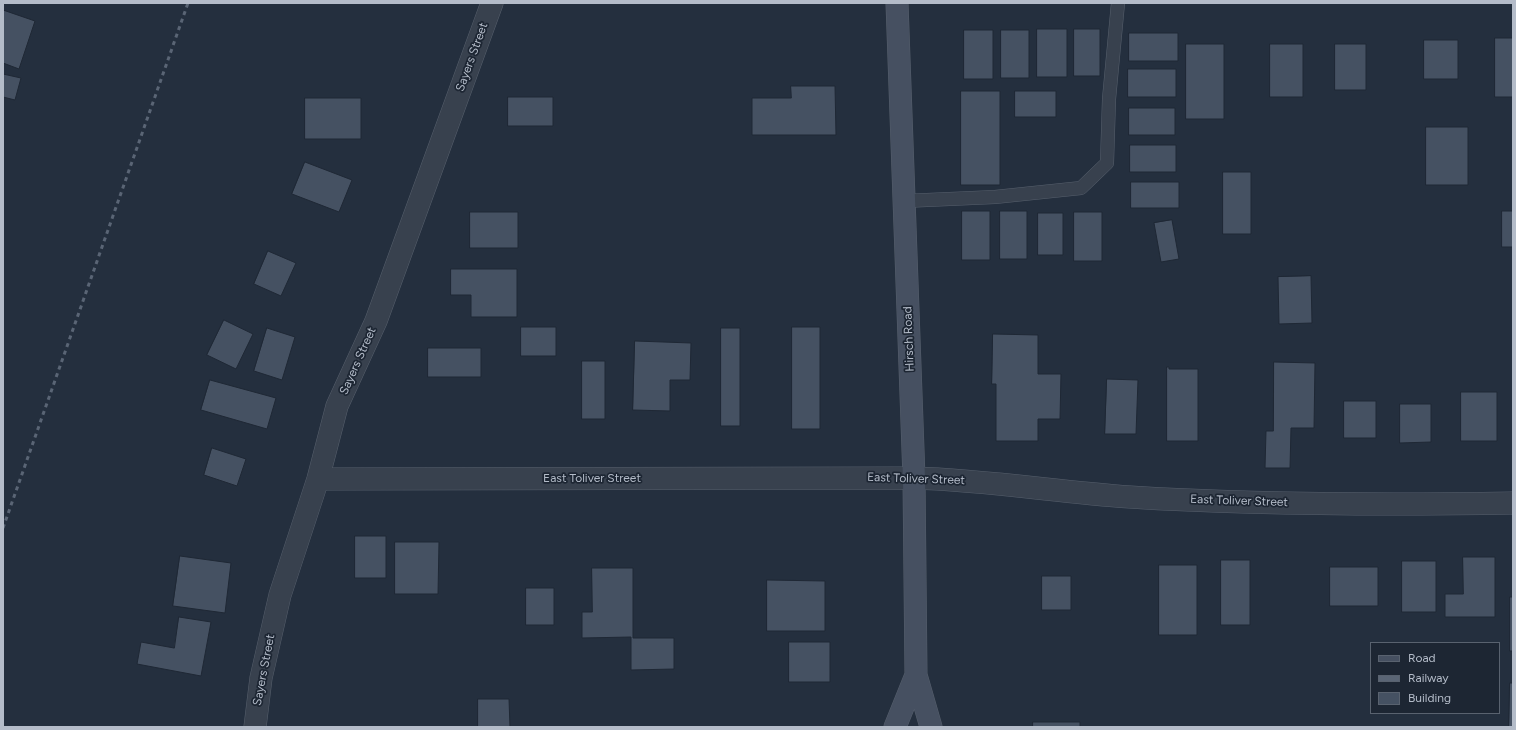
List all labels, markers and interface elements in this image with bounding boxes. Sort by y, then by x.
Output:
street label: Sayers Street [453,21,491,93]
street label: Hirsch Road [901,306,917,372]
street label: Sayers Street [337,325,379,397]
street label: East Toliver Street [867,470,965,488]
street label: East Toliver Street [543,471,641,485]
street label: East Toliver Street [1190,492,1288,510]
street label: Sayers Street [250,633,278,707]
legend [1370,642,1500,714]
text: Road [1408,651,1436,665]
text: Railway [1408,671,1449,685]
text: Building [1408,691,1451,705]

